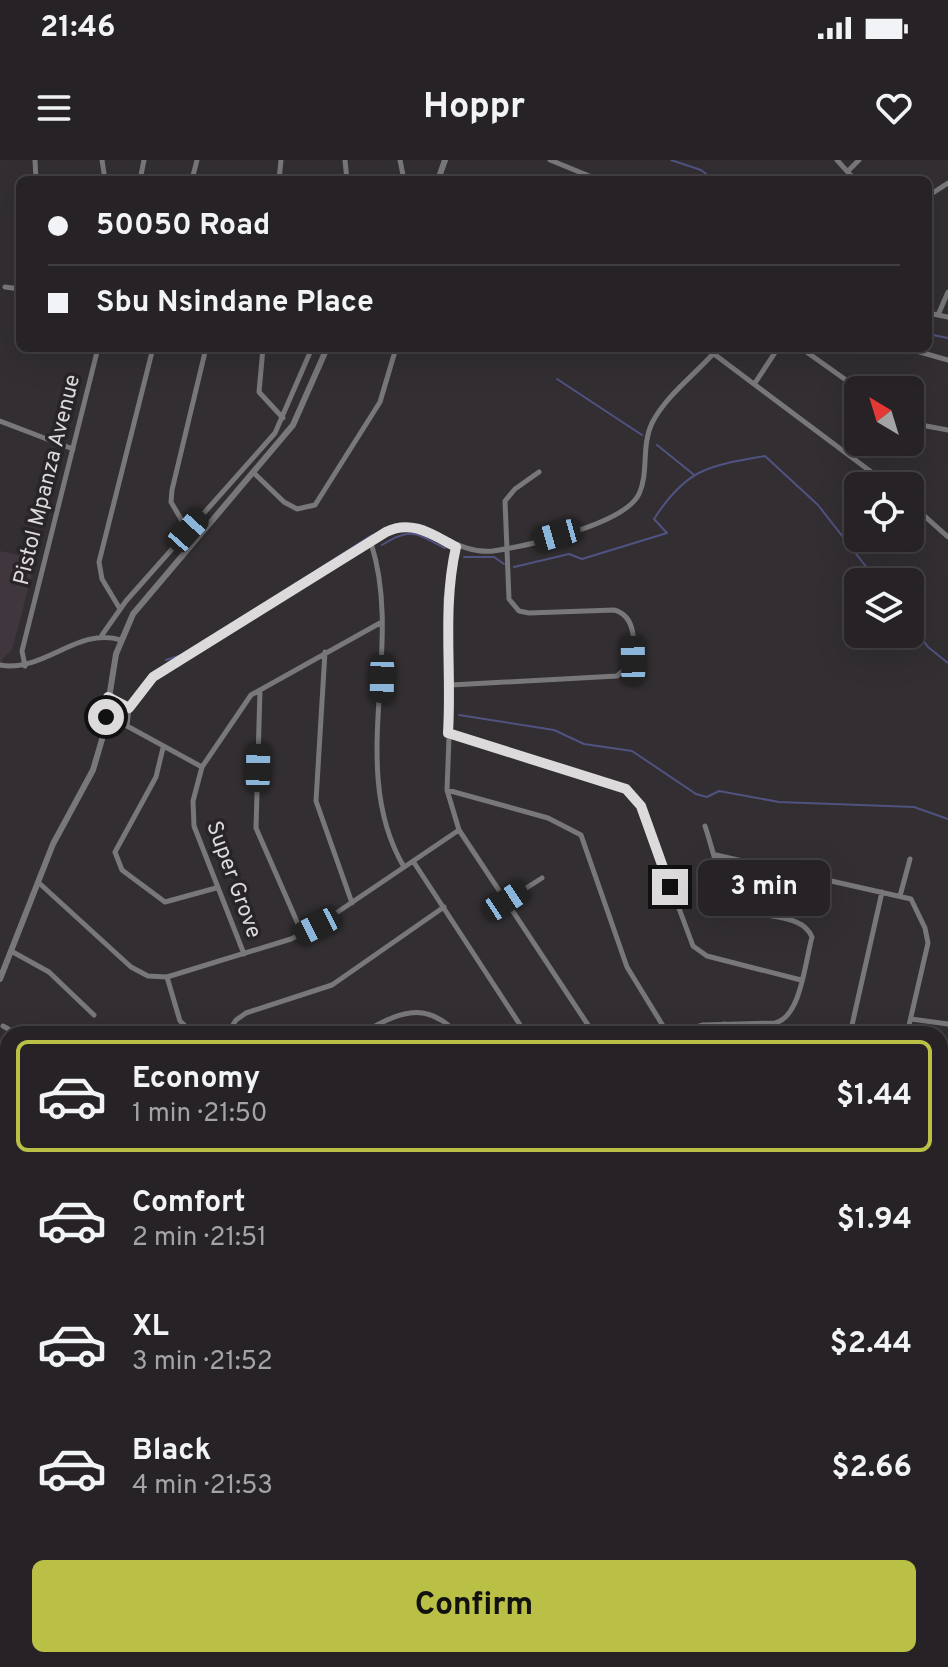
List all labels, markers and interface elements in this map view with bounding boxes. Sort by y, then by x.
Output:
text: 21:46 [40,10,115,47]
text: Hoppr [423,85,525,131]
icon: menu [32,86,76,130]
icon: heart [872,86,916,130]
text: 50050 Road [96,208,270,245]
text: Sbu Nsindane Place [96,285,374,322]
street label: Pistol Mpanza Avenue [9,372,87,588]
north arrow [844,376,924,456]
map controls [844,376,924,648]
button: locate [844,472,924,552]
car [163,505,213,557]
car [531,517,583,553]
button: layers [844,568,924,648]
car [621,636,645,684]
car [370,655,394,703]
route start [88,699,124,735]
car [246,744,270,792]
street label: Super Grove [199,818,267,942]
callout: 3 min [698,859,830,915]
route end [652,869,688,905]
text: 3 min [730,871,798,904]
car [479,878,533,924]
car [290,904,344,948]
icon: car [36,1060,108,1132]
text: Economy [132,1061,260,1098]
text: $1.44 [836,1078,912,1115]
text: 1 min · 21:50 [132,1098,268,1131]
icon: car [36,1184,108,1256]
text: Comfort [132,1185,245,1222]
text: $1.94 [837,1202,912,1239]
text: 2 min · 21:51 [132,1222,267,1255]
icon: car [36,1308,108,1380]
text: XL [132,1309,169,1346]
text: $2.44 [830,1326,912,1363]
text: 3 min · 21:52 [132,1346,273,1379]
icon: car [36,1432,108,1504]
text: Black [132,1433,211,1470]
text: $2.66 [831,1450,912,1487]
text: 4 min · 21:53 [132,1470,273,1503]
button: Confirm [32,1560,916,1652]

